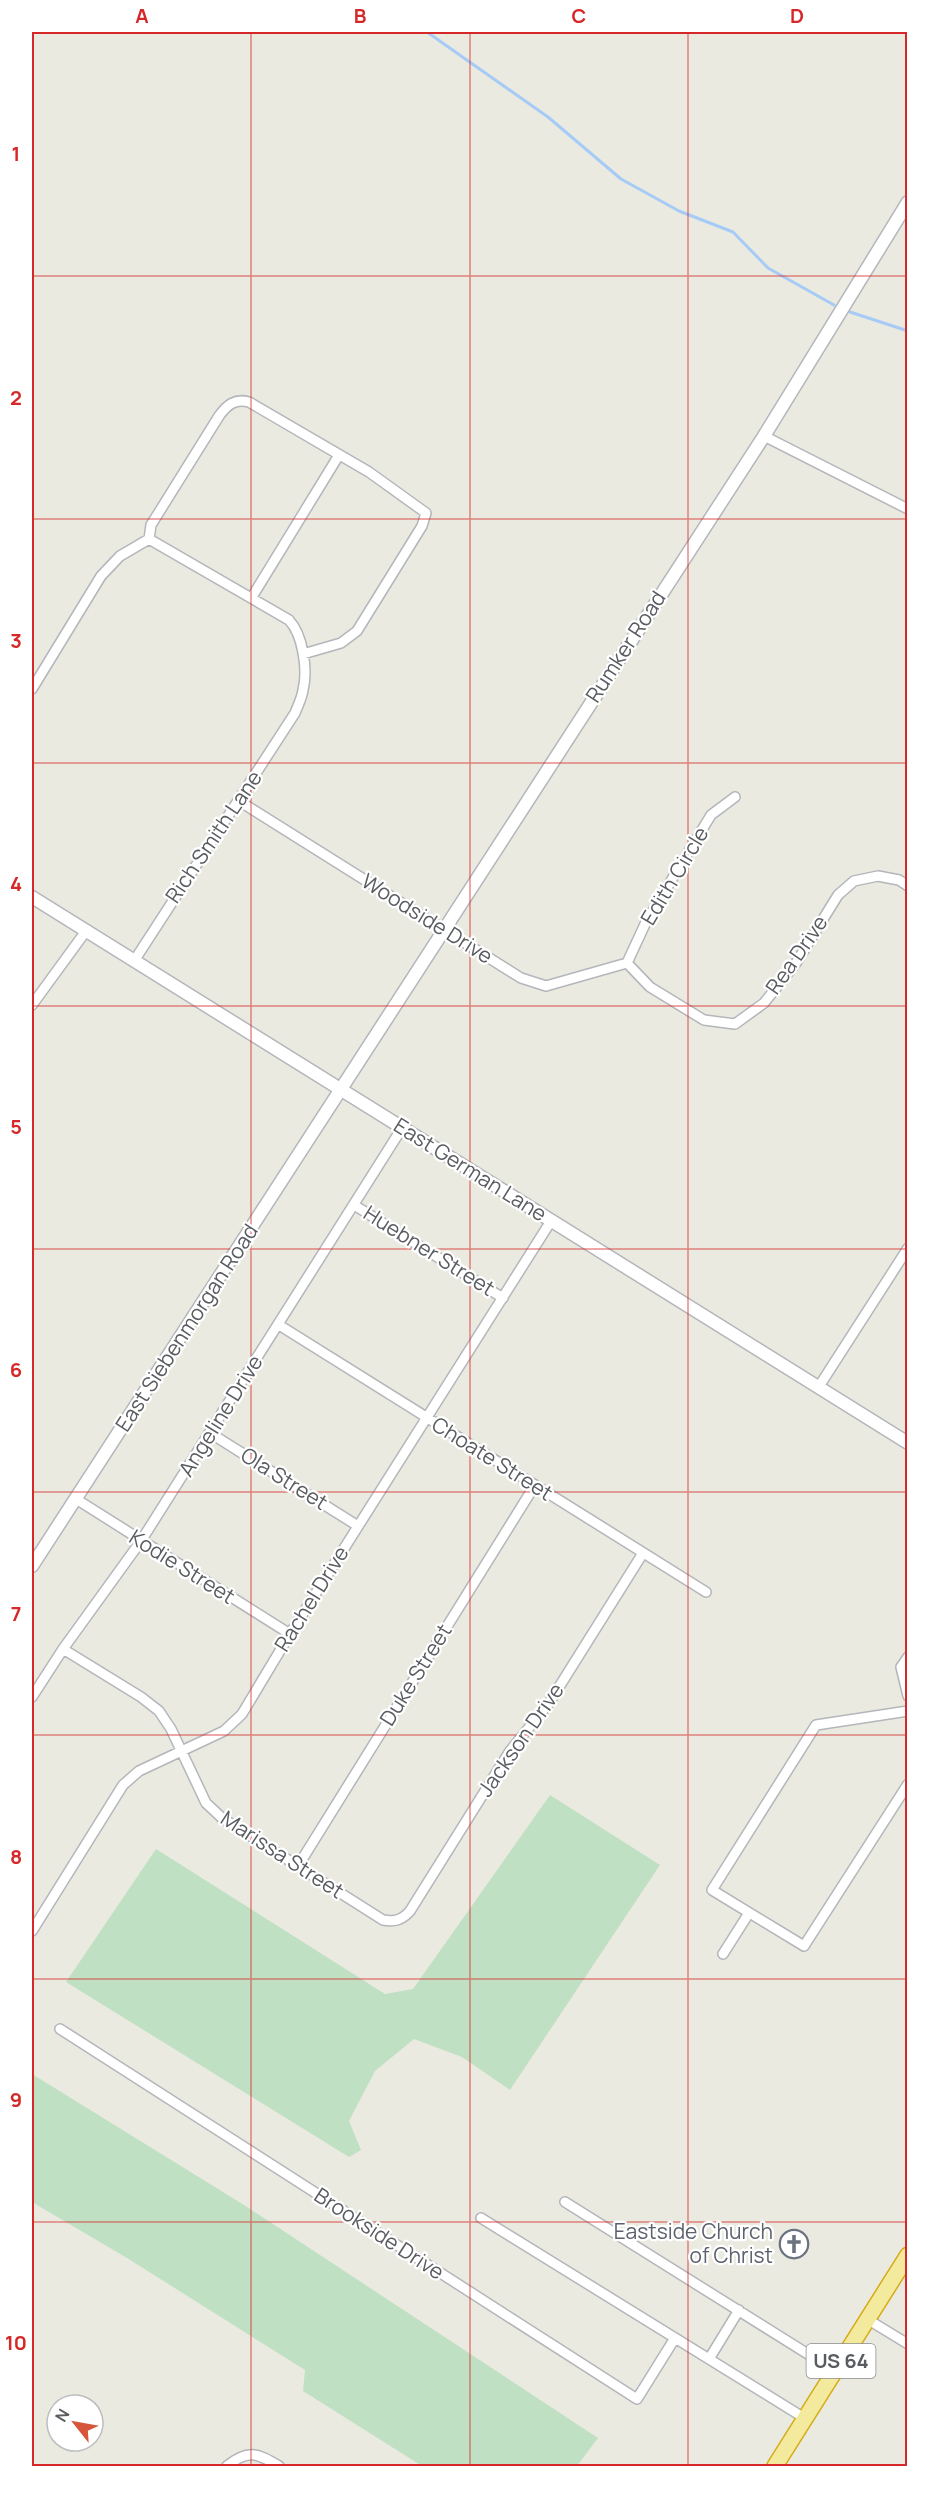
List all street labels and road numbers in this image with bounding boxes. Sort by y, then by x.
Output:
street label: Rumker Road [579,585,672,708]
street label: Rich Smith Lane [158,765,268,908]
street label: Edith Circle [634,821,715,930]
street label: Woodside Drive [357,867,498,970]
street label: Rea Drive [759,909,834,999]
street label: East German Lane [389,1111,552,1227]
street label: Huebner Street [359,1199,500,1302]
street label: East Siebenmorgan Road [108,1218,264,1437]
street label: Angeline Drive [172,1349,269,1482]
street label: Choate Street [427,1410,558,1507]
street label: Ola Street [236,1440,333,1516]
street label: Kodie Street [124,1523,241,1610]
street label: Rachel Drive [268,1540,355,1657]
street label: Duke Street [373,1618,457,1731]
street label: Jackson Drive [471,1677,570,1802]
street label: Marissa Street [216,1804,349,1904]
street label: Brookside Drive [309,2181,450,2286]
road number: US 64 [806,2344,876,2378]

